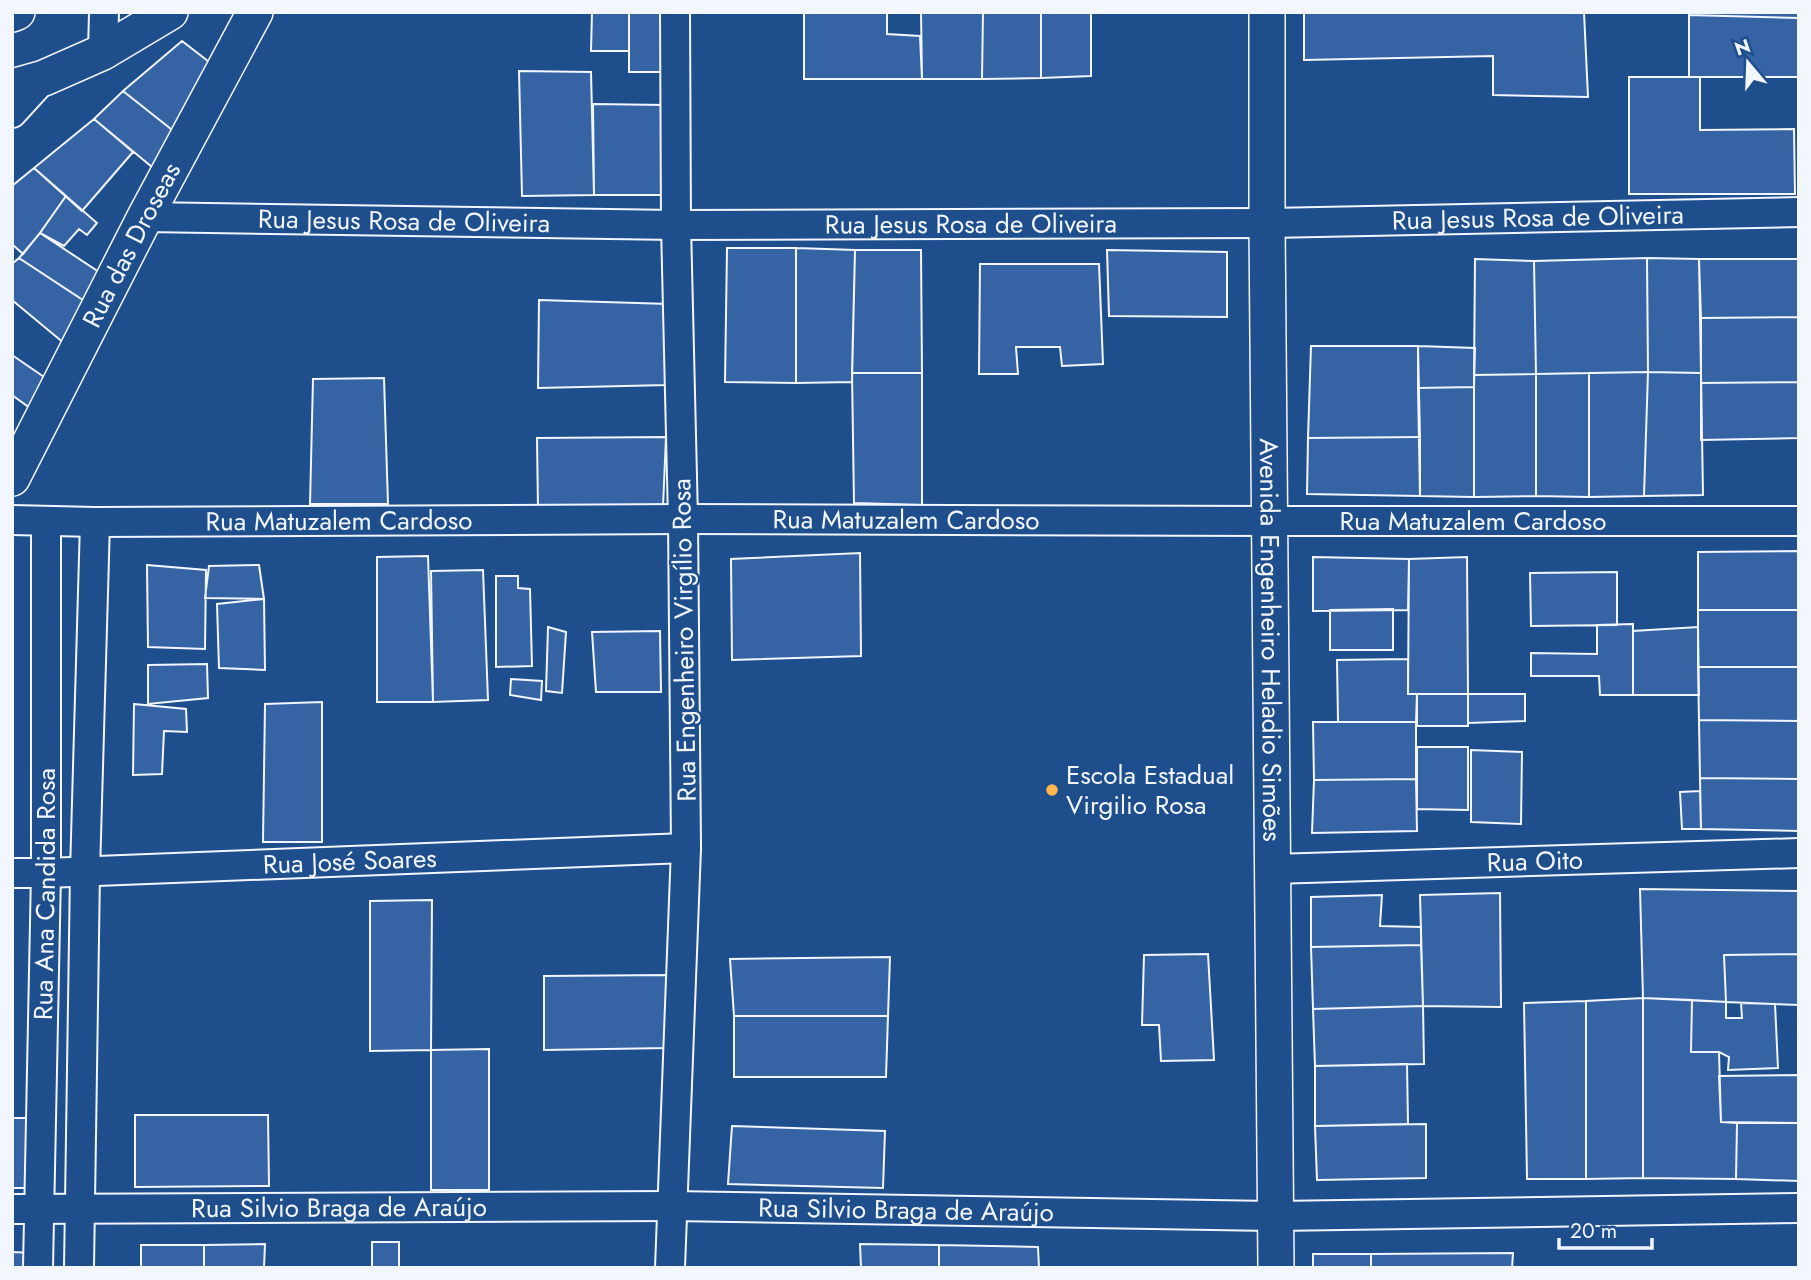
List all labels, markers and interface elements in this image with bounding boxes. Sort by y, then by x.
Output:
north arrow [1713,28,1783,98]
text: N [1731,32,1754,63]
street label: Rua das Droseas [73,155,190,334]
street label: Rua Jesus Rosa de Oliveira [1391,195,1684,239]
street label: Rua Jesus Rosa de Oliveira [258,200,550,242]
street label: Rua Jesus Rosa de Oliveira [825,205,1117,243]
street label: Avenida Engenheiro Heladio Simões [1250,438,1291,842]
street label: Rua Engenheiro Virgílio Rosa [662,478,706,802]
street label: Rua Matuzalem Cardoso [772,500,1040,539]
street label: Rua Matuzalem Cardoso [205,501,473,540]
street label: Rua Matuzalem Cardoso [1339,502,1606,540]
place label: Escola Estadual Virgilio Rosa [1066,756,1234,824]
street label: Rua Ana Candida Rosa [24,768,65,1021]
marker: Escola Estadual Virgilio Rosa [1044,782,1060,798]
street label: Rua José Soares [262,839,437,884]
street label: Rua Oito [1486,841,1584,881]
street label: Rua Silvio Braga de Araújo [191,1188,487,1227]
street label: Rua Silvio Braga de Araújo [758,1188,1054,1231]
scale bar [1559,1206,1652,1250]
text: 20 m [1570,1216,1617,1246]

